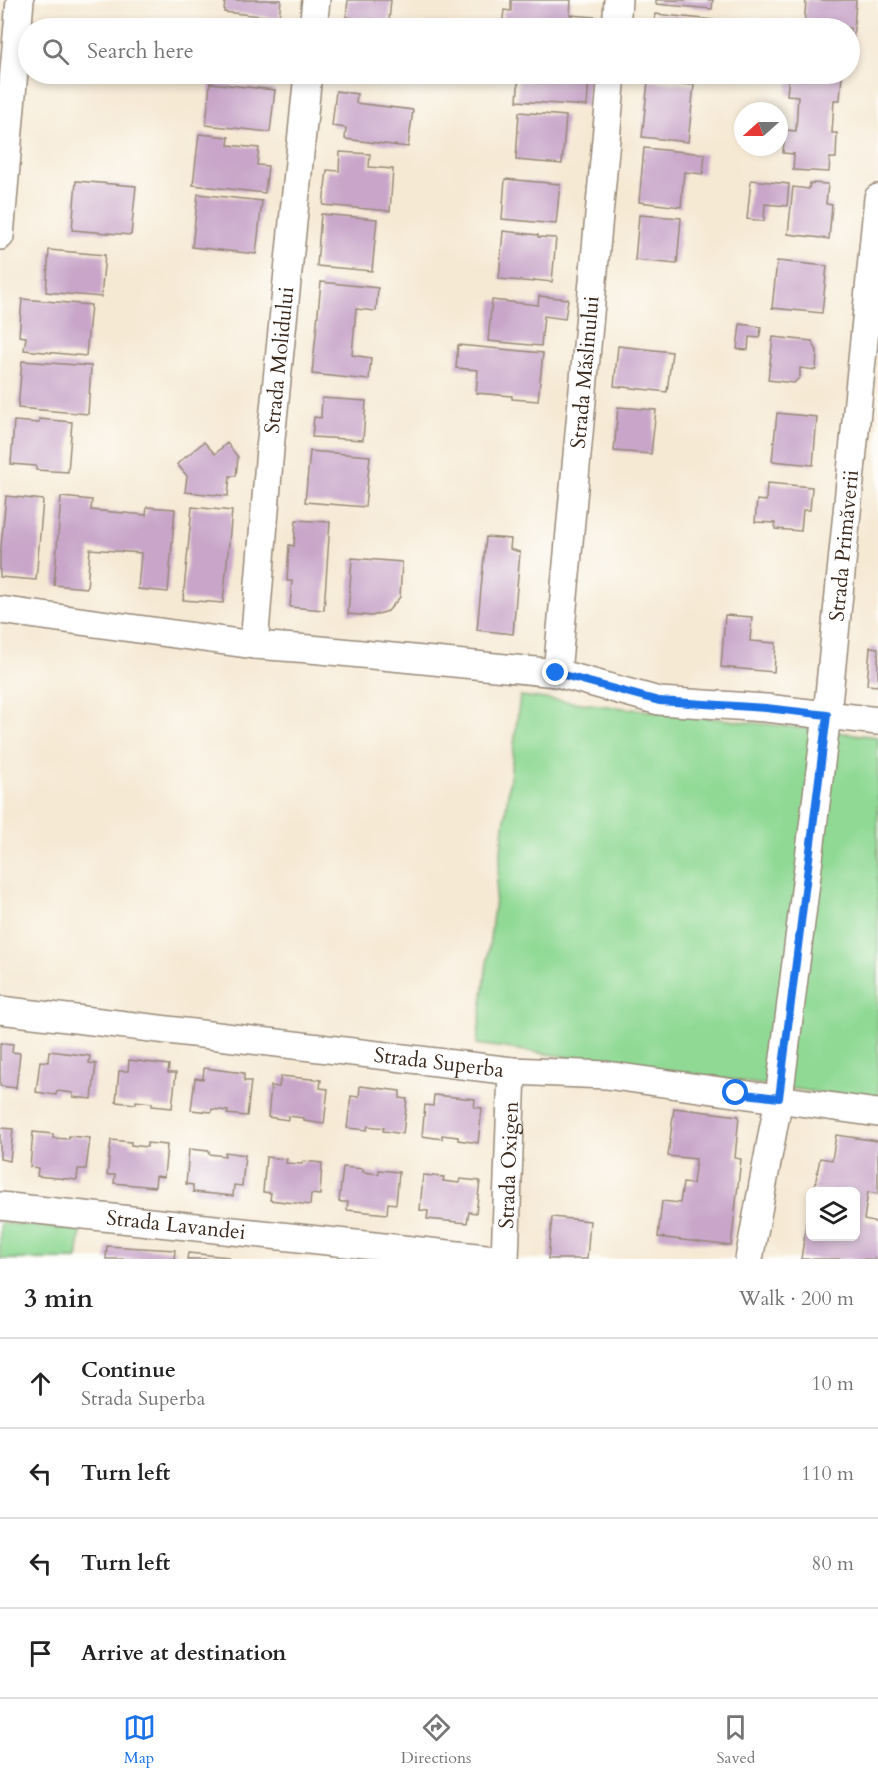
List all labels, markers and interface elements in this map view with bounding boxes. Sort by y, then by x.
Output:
search box [18,18,860,84]
icon: search [39,35,72,68]
text: Search here [87,36,194,66]
north arrow [734,102,788,156]
street label: Strada Molidului [257,285,301,435]
street label: Strada Măslinului [563,295,606,450]
street label: Strada Primăverii [822,468,866,623]
route end [542,659,568,685]
street label: Strada Superba [372,1040,505,1084]
route start [722,1079,748,1105]
street label: Strada Oxigen [492,1101,525,1229]
map controls [806,1187,860,1241]
button: layers [806,1187,860,1241]
street label: Strada Lavandei [105,1203,247,1247]
text: 3 min [24,1281,93,1316]
text: Walk · 200 m [739,1285,854,1312]
text: Continue [81,1355,176,1385]
icon: ahead [24,1367,57,1400]
text: 10 m [811,1370,854,1397]
text: Strada Superba [81,1385,205,1412]
icon: left [24,1457,57,1490]
text: Turn left [81,1458,170,1488]
text: 110 m [801,1460,854,1487]
icon: left [24,1547,57,1580]
text: Turn left [81,1548,170,1578]
text: 80 m [811,1550,854,1577]
icon: arrive [24,1637,57,1670]
text: Arrive at destination [81,1638,286,1668]
tab: Map [123,1711,156,1769]
tab: Directions [401,1711,471,1769]
tab: Saved [717,1711,755,1769]

